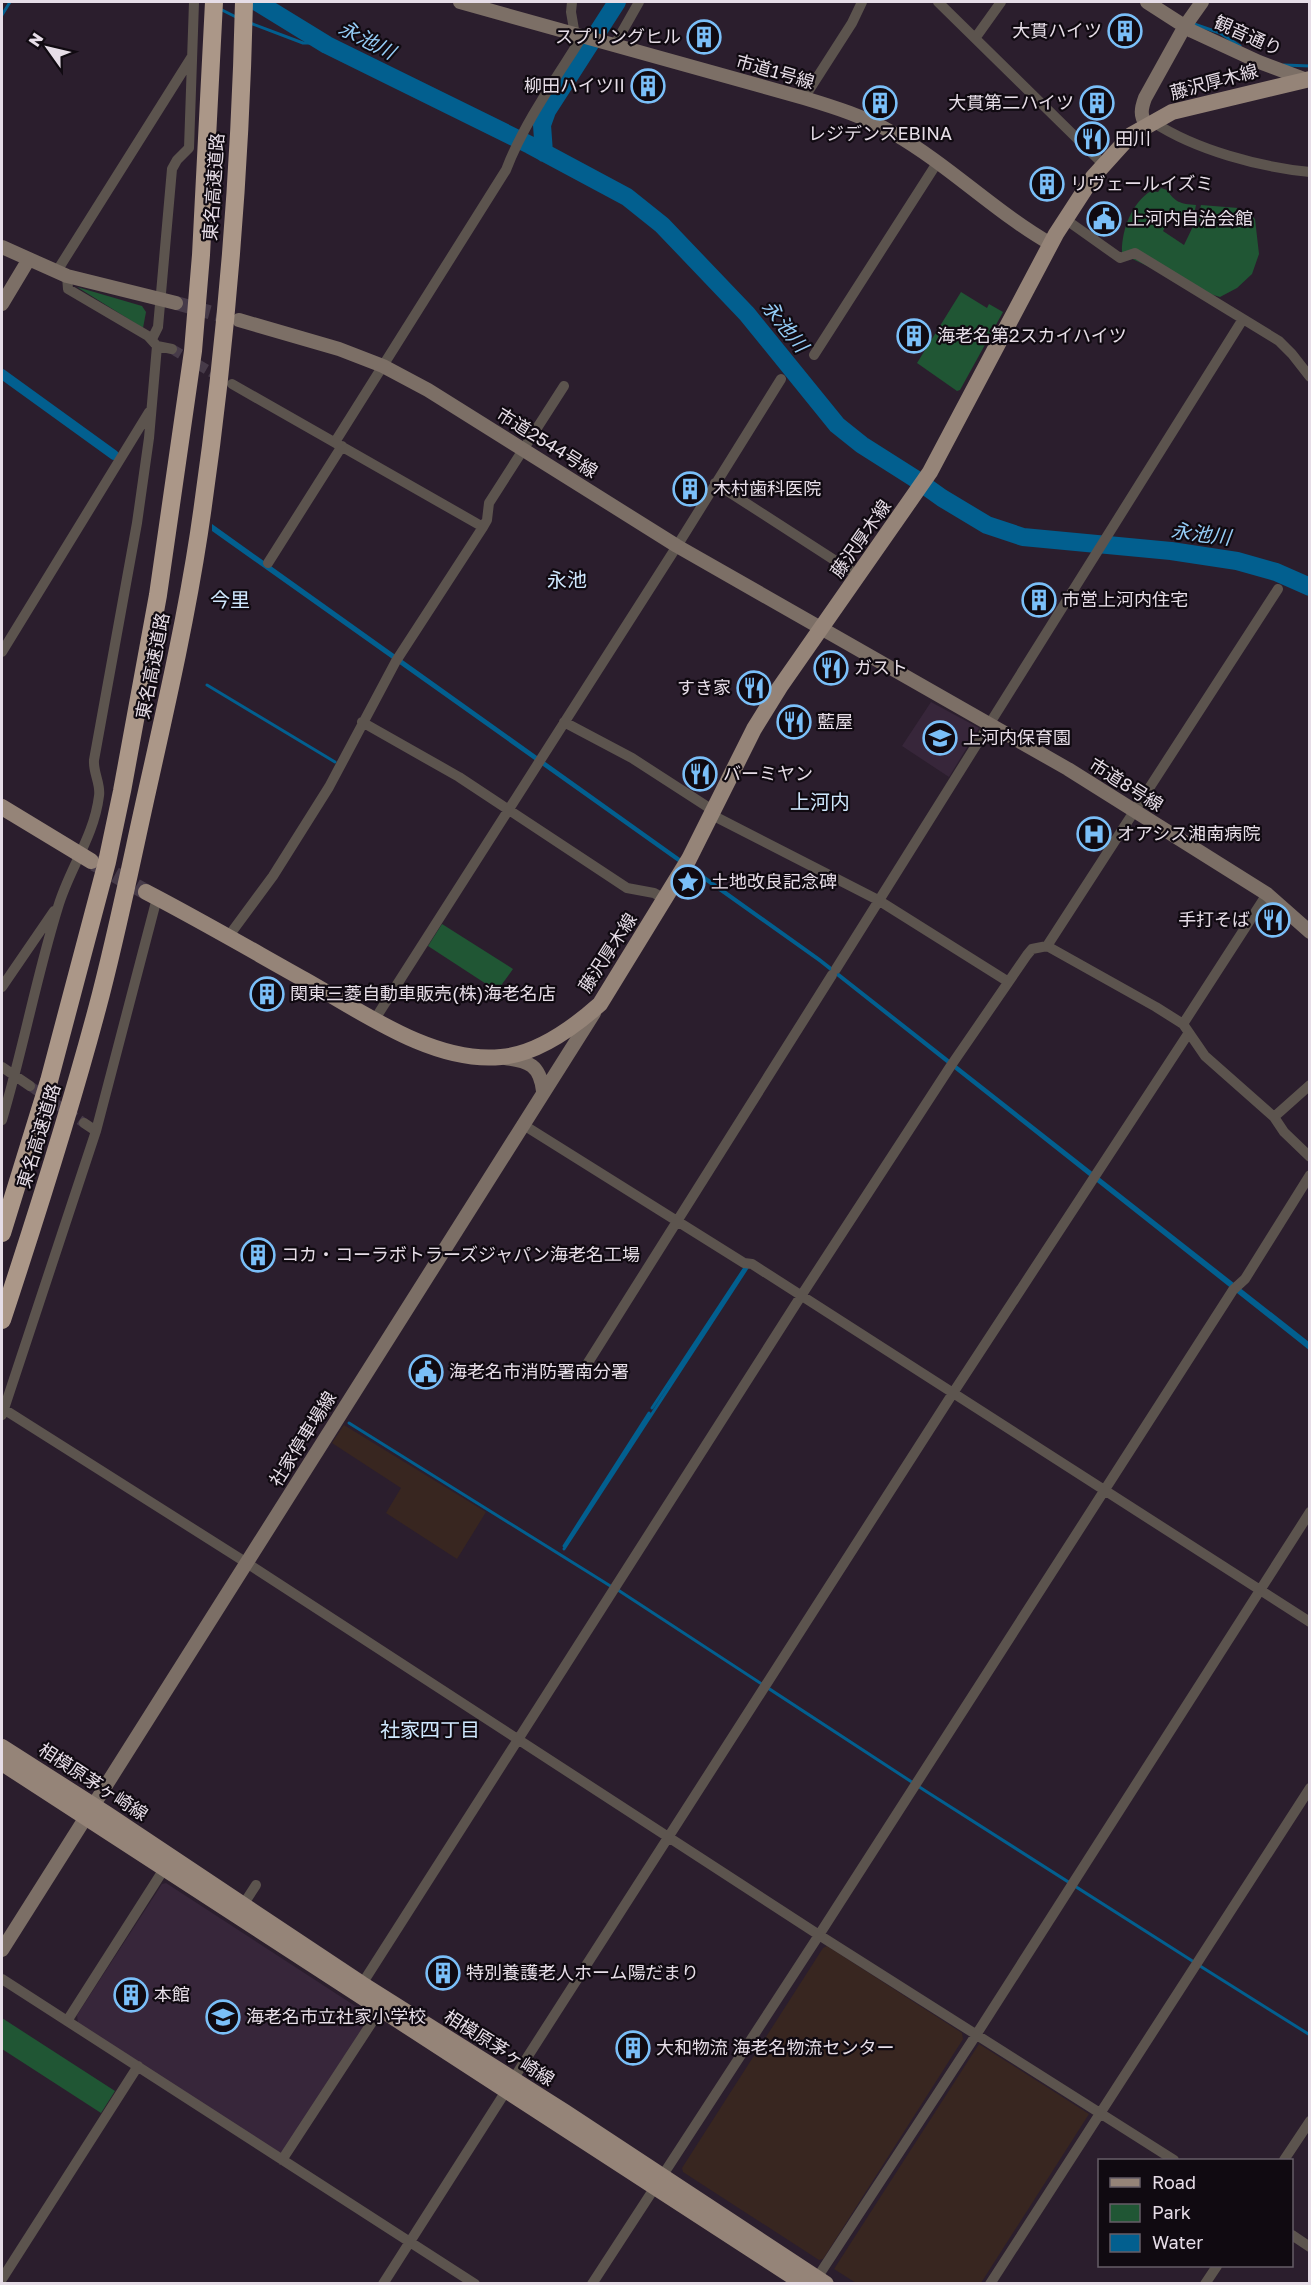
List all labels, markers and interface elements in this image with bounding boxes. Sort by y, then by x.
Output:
street label: 観音通り [1211,10,1286,60]
building icon: 大貫ハイツ [1107,13,1143,49]
water label: 永池川 [335,15,401,64]
north arrow [18,18,78,78]
building icon: スプリングヒル [686,19,722,55]
place label: 大貫ハイツ [1012,19,1102,41]
place label: スプリングヒル [555,25,681,47]
text: N [24,29,47,50]
street label: 市道1号線 [733,49,817,93]
street label: 藤沢厚木線 [1167,59,1260,103]
building icon: 柳田ハイツII [630,68,666,104]
place label: 柳田ハイツII [524,74,625,96]
building icon: レジデンスEBINA [862,85,898,121]
building icon: 大貫第二ハイツ [1079,85,1115,121]
place label: 大貫第二ハイツ [948,91,1074,113]
restaurant icon: 田川 [1074,121,1110,157]
place label: レジデンスEBINA [808,122,952,144]
place label: 田川 [1115,127,1151,149]
street label: 東名高速道路 [198,132,228,242]
building icon: リヴェールイズミ [1029,166,1065,202]
place label: リヴェールイズミ [1070,172,1213,194]
public building icon: 上河内自治会館 [1086,201,1122,237]
place label: 上河内自治会館 [1127,207,1253,229]
water label: 永池川 [758,295,815,358]
building icon: 海老名第2スカイハイツ [896,318,932,354]
place label: 海老名第2スカイハイツ [937,324,1127,346]
street label: 市道2544号線 [493,402,602,482]
building icon: 木村歯科医院 [672,471,708,507]
place label: 木村歯科医院 [713,477,821,499]
street label: 藤沢厚木線 [825,495,895,582]
water label: 永池川 [1170,517,1234,549]
district label: 永池 [547,567,587,591]
building icon: 市営上河内住宅 [1021,582,1057,618]
district label: 今里 [210,587,250,611]
place label: 市営上河内住宅 [1062,588,1188,610]
street label: 東名高速道路 [131,611,173,721]
restaurant icon: ガスト [813,650,849,686]
place label: ガスト [854,656,908,678]
restaurant icon: すき家 [736,670,772,706]
place label: すき家 [677,676,731,698]
restaurant icon: 藍屋 [776,704,812,740]
place label: 藍屋 [817,710,853,732]
school or university icon: 上河内保育園 [922,720,958,756]
place label: 上河内保育園 [963,726,1071,748]
street label: 市道8号線 [1086,753,1168,815]
restaurant icon: バーミヤン [682,756,718,792]
place label: バーミヤン [723,762,813,784]
district label: 上河内 [790,789,850,813]
hospital icon: オアシス湘南病院 [1076,816,1112,852]
place label: オアシス湘南病院 [1117,822,1260,844]
place icon: 土地改良記念碑 [670,864,706,900]
place label: 土地改良記念碑 [711,870,837,892]
restaurant icon: 手打そば [1255,902,1291,938]
place label: 手打そば [1178,908,1250,930]
street label: 藤沢厚木線 [573,909,641,996]
building icon: 関東三菱自動車販売(株)海老名店 [249,976,285,1012]
place label: 関東三菱自動車販売(株)海老名店 [290,982,556,1004]
street label: 東名高速道路 [12,1081,64,1191]
building icon: コカ・コーラボトラーズジャパン海老名工場 [240,1237,276,1273]
place label: コカ・コーラボトラーズジャパン海老名工場 [281,1243,640,1265]
public building icon: 海老名市消防署南分署 [408,1354,444,1390]
place label: 海老名市消防署南分署 [449,1360,629,1382]
street label: 社家停車場線 [264,1387,340,1490]
district label: 社家四丁目 [380,1717,480,1741]
street label: 相模原茅ヶ崎線 [35,1738,152,1825]
building icon: 特別養護老人ホーム陽だまり [425,1955,461,1991]
place label: 特別養護老人ホーム陽だまり [466,1961,699,1983]
building icon: 本館 [113,1977,149,2013]
place label: 本館 [154,1983,190,2005]
school or university icon: 海老名市立社家小学校 [205,1999,241,2035]
street label: 相模原茅ヶ崎線 [440,2004,559,2090]
place label: 海老名市立社家小学校 [246,2005,426,2027]
building icon: 大和物流 海老名物流センター [615,2030,651,2066]
place label: 大和物流 海老名物流センター [656,2036,895,2058]
legend [1098,2159,1293,2267]
text: Road [1152,2171,1196,2193]
text: Park [1152,2201,1191,2223]
text: Water [1152,2231,1203,2253]

